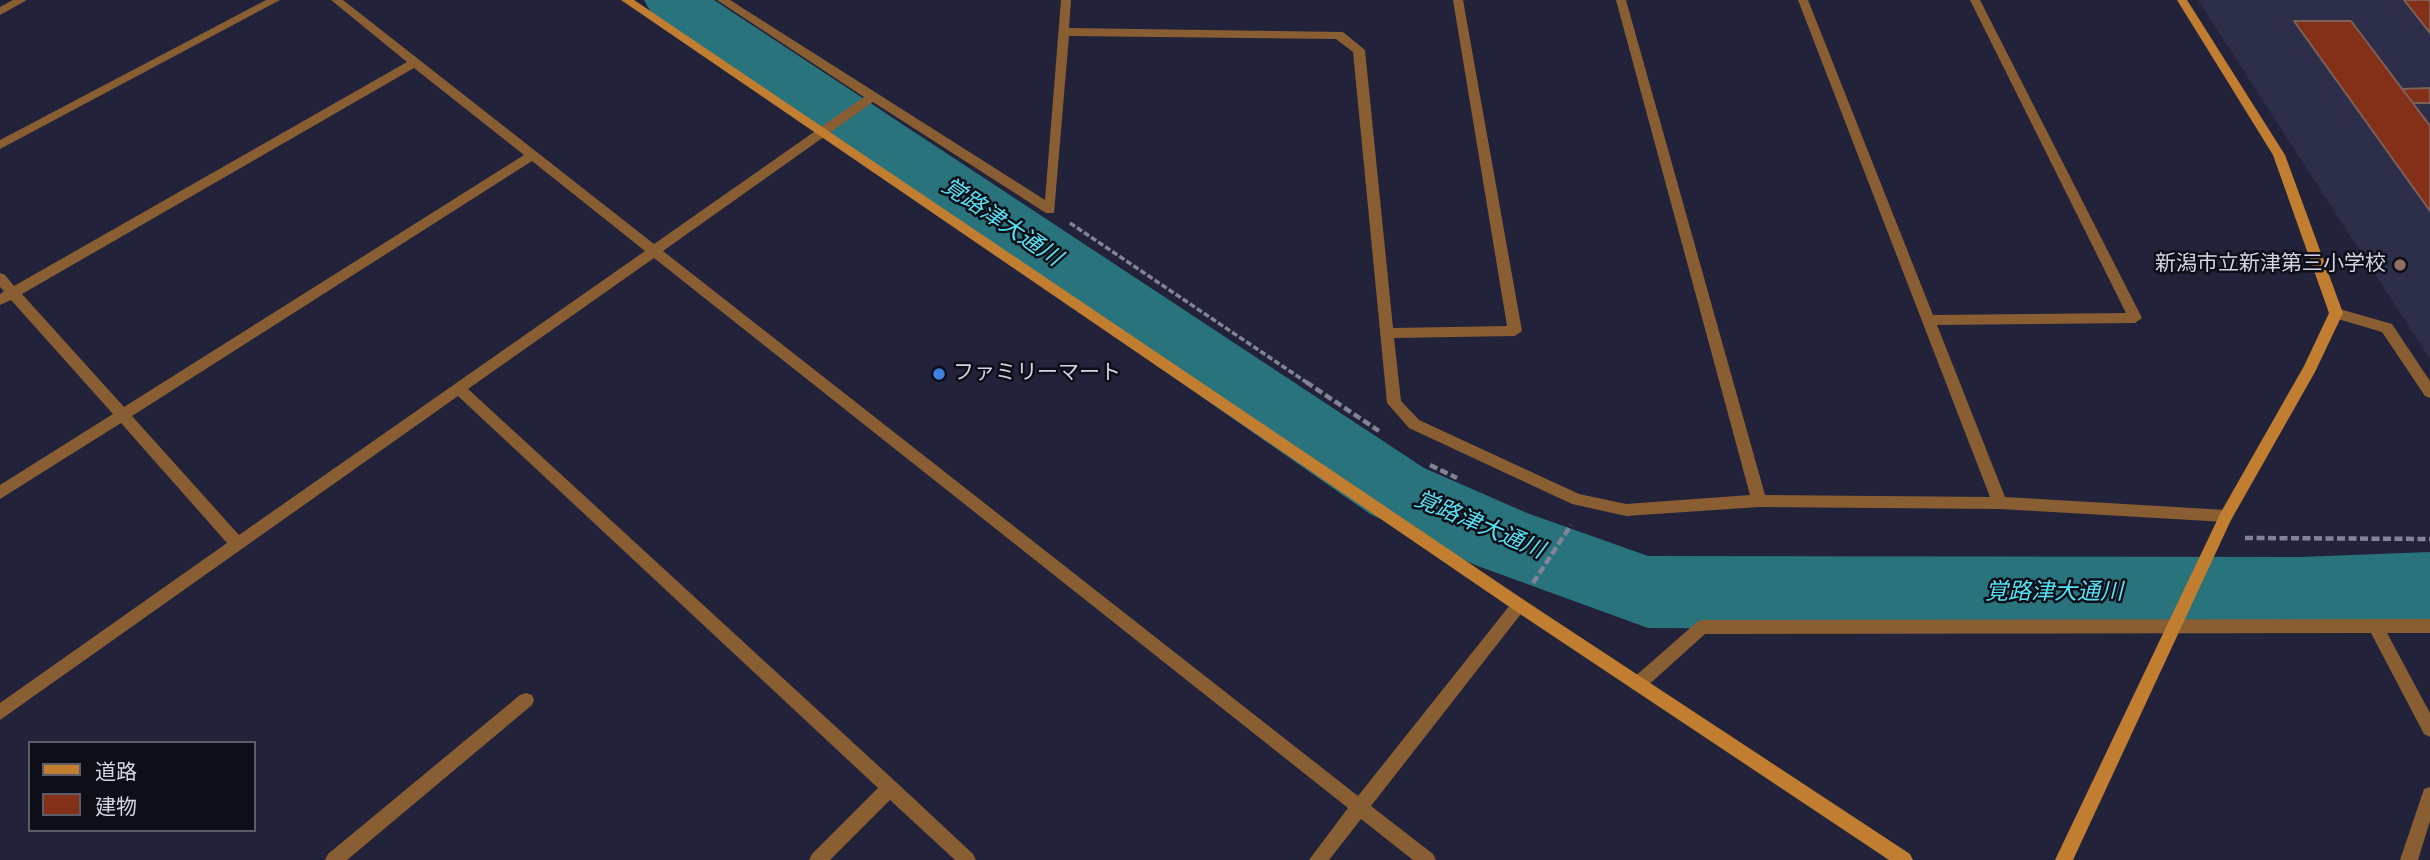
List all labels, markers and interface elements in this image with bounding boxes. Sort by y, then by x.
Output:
water label: 覚路津大通川 [936,173,1066,273]
place label: 新潟市立新津第三小学校 [2155,252,2386,278]
marker: 新潟市立新津第三小学校 [2392,257,2408,273]
place label: ファミリーマート [953,361,1121,387]
marker: ファミリーマート [931,366,947,382]
water label: 覚路津大通川 [1410,486,1548,566]
water label: 覚路津大通川 [1985,579,2123,607]
legend [28,741,256,832]
text: 道路 [95,760,137,784]
text: 建物 [95,795,137,819]

